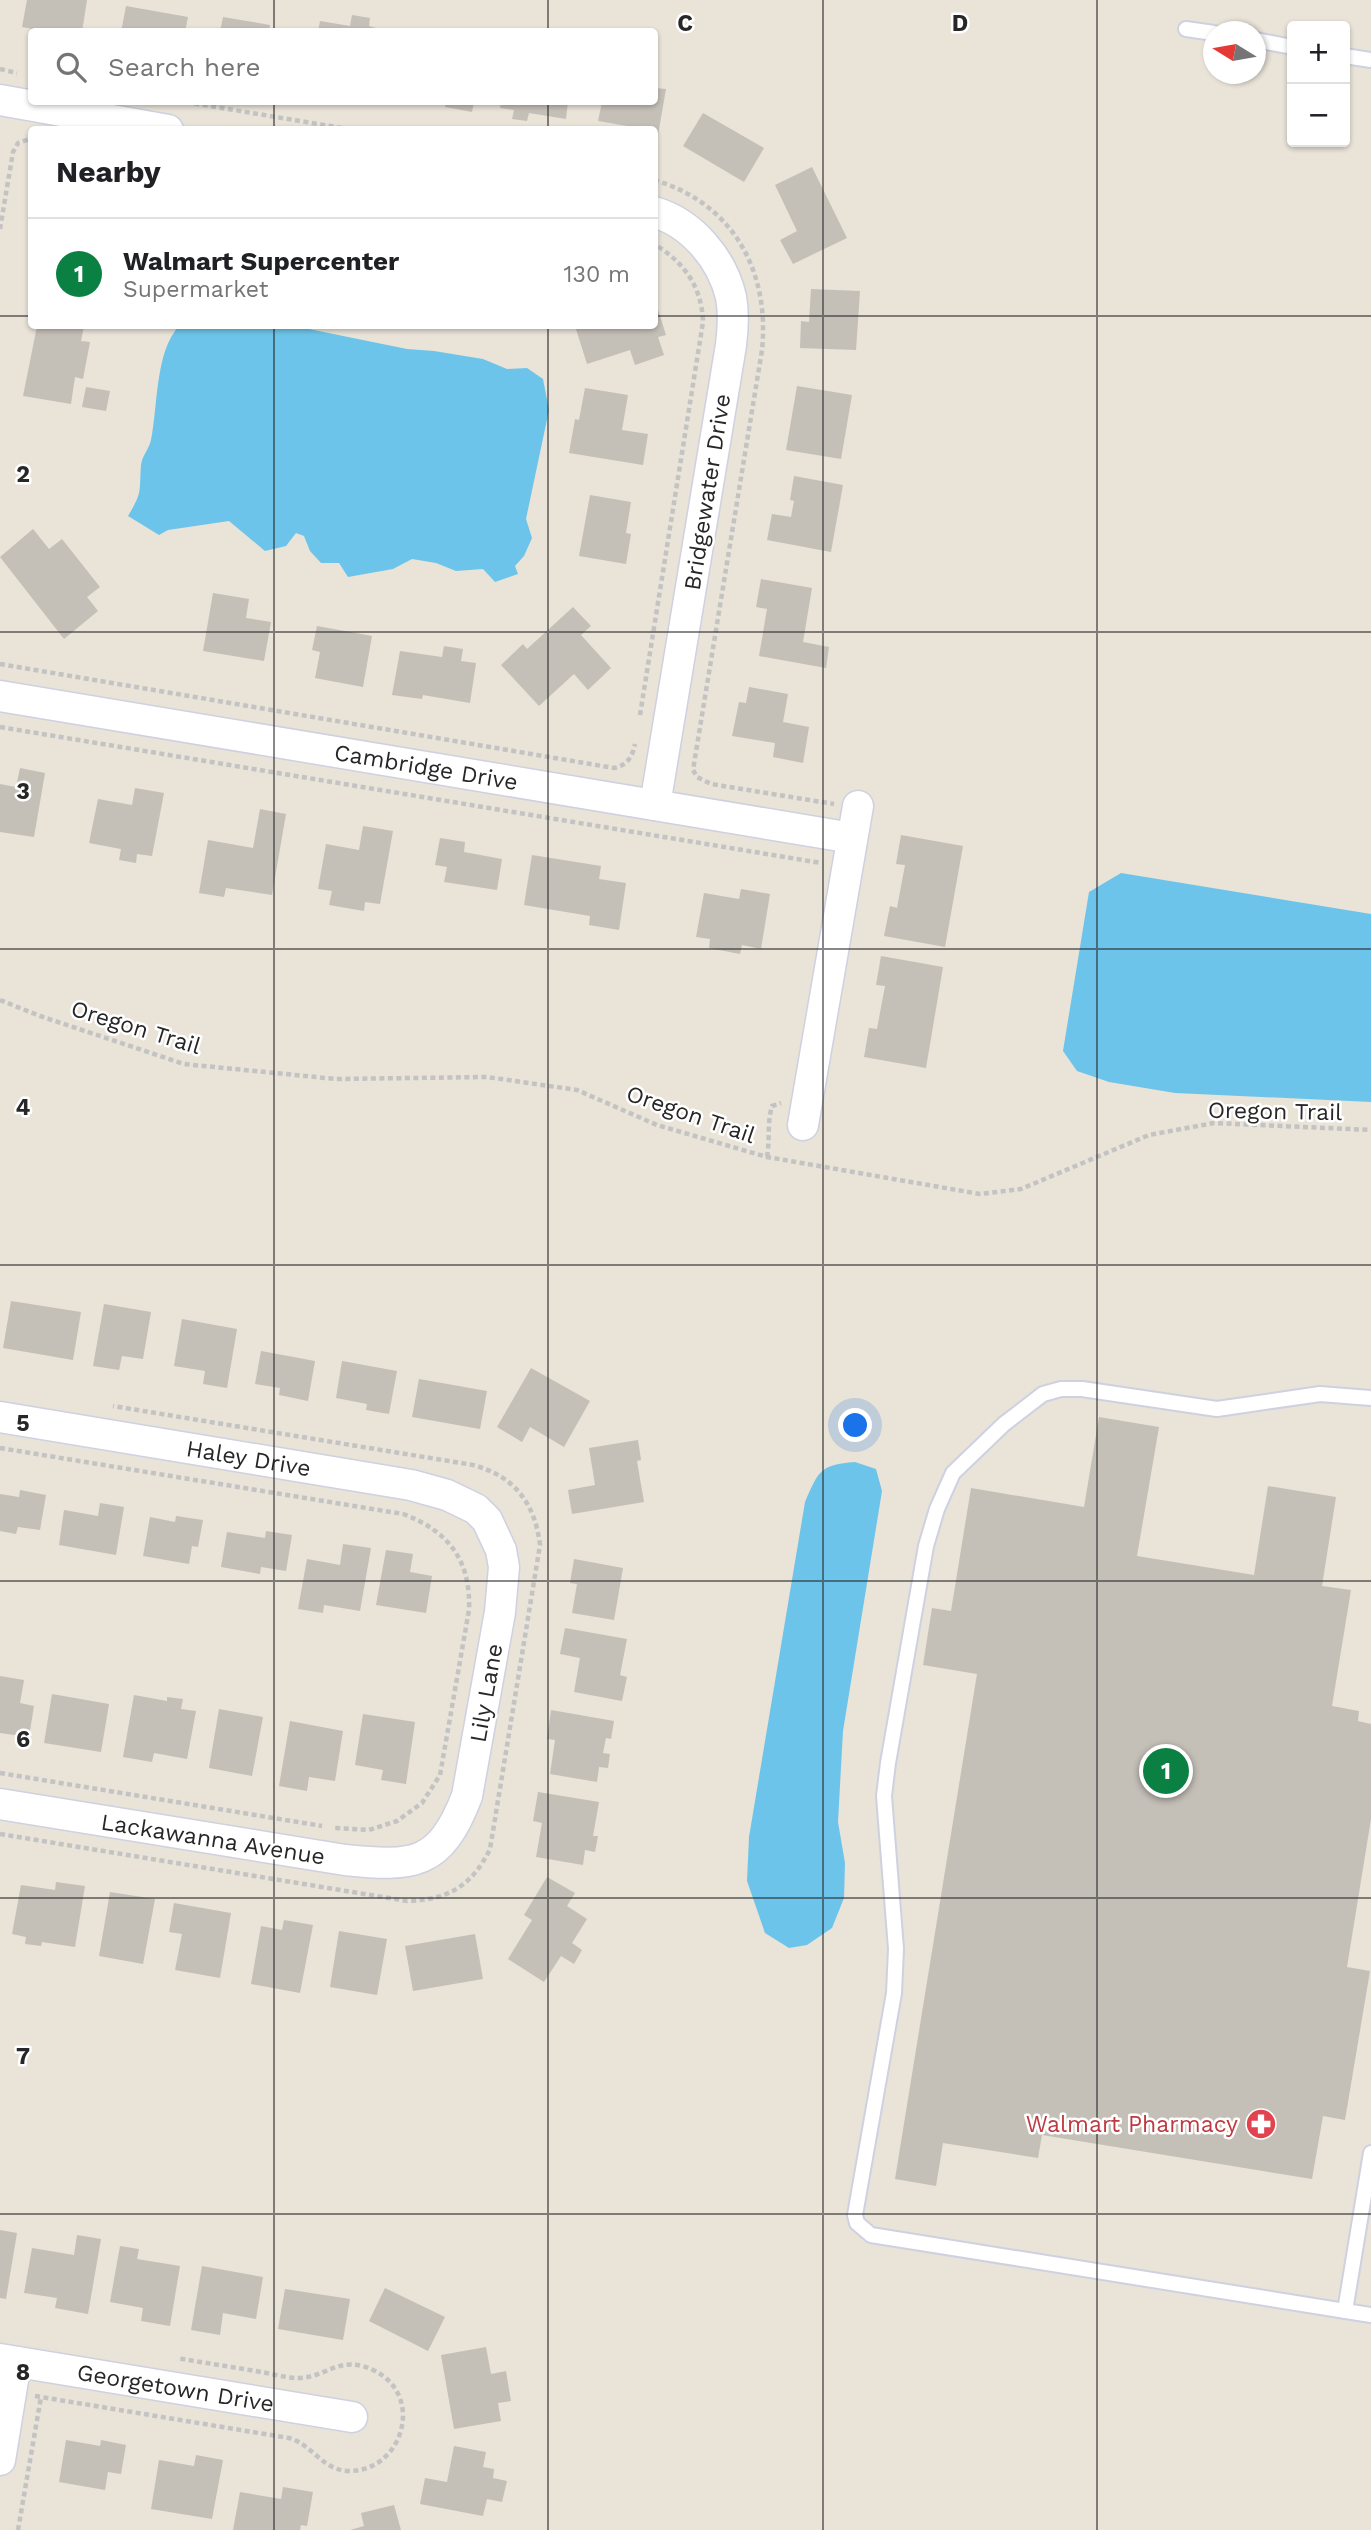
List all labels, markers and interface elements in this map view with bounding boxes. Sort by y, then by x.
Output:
text: C [677,10,693,37]
text: D [952,10,968,37]
north arrow [1203,21,1266,84]
map controls [1287,21,1350,147]
button: + [1287,21,1350,84]
search box [28,28,658,105]
icon: search [52,48,90,86]
text: Search here [108,52,260,82]
button: − [1287,84,1350,147]
text: Nearby [56,154,161,189]
text: Walmart Supercenter [123,246,399,276]
text: 1 [74,261,84,288]
text: 130 m [564,261,630,288]
text: Supermarket [123,276,268,303]
street label: Bridgewater Drive [679,392,736,592]
text: 2 [16,461,30,488]
street label: Cambridge Drive [332,739,520,796]
text: 3 [16,778,30,805]
street label: Oregon Trail [68,995,204,1060]
street label: Oregon Trail [623,1080,759,1149]
text: 4 [16,1094,31,1121]
street label: Oregon Trail [1208,1097,1342,1126]
your location [838,1408,872,1442]
text: 5 [16,1410,30,1437]
street label: Haley Drive [184,1435,313,1482]
street label: Lily Lane [465,1642,508,1745]
text: 6 [16,1726,30,1753]
pin: 1 [1143,1745,1189,1797]
street label: Lackawanna Avenue [99,1808,327,1871]
text: 7 [16,2043,30,2070]
pharmacy icon: Walmart Pharmacy [1244,2107,1278,2141]
place label: Walmart Pharmacy [1026,2111,1238,2138]
text: 8 [16,2359,30,2386]
street label: Georgetown Drive [75,2359,276,2418]

